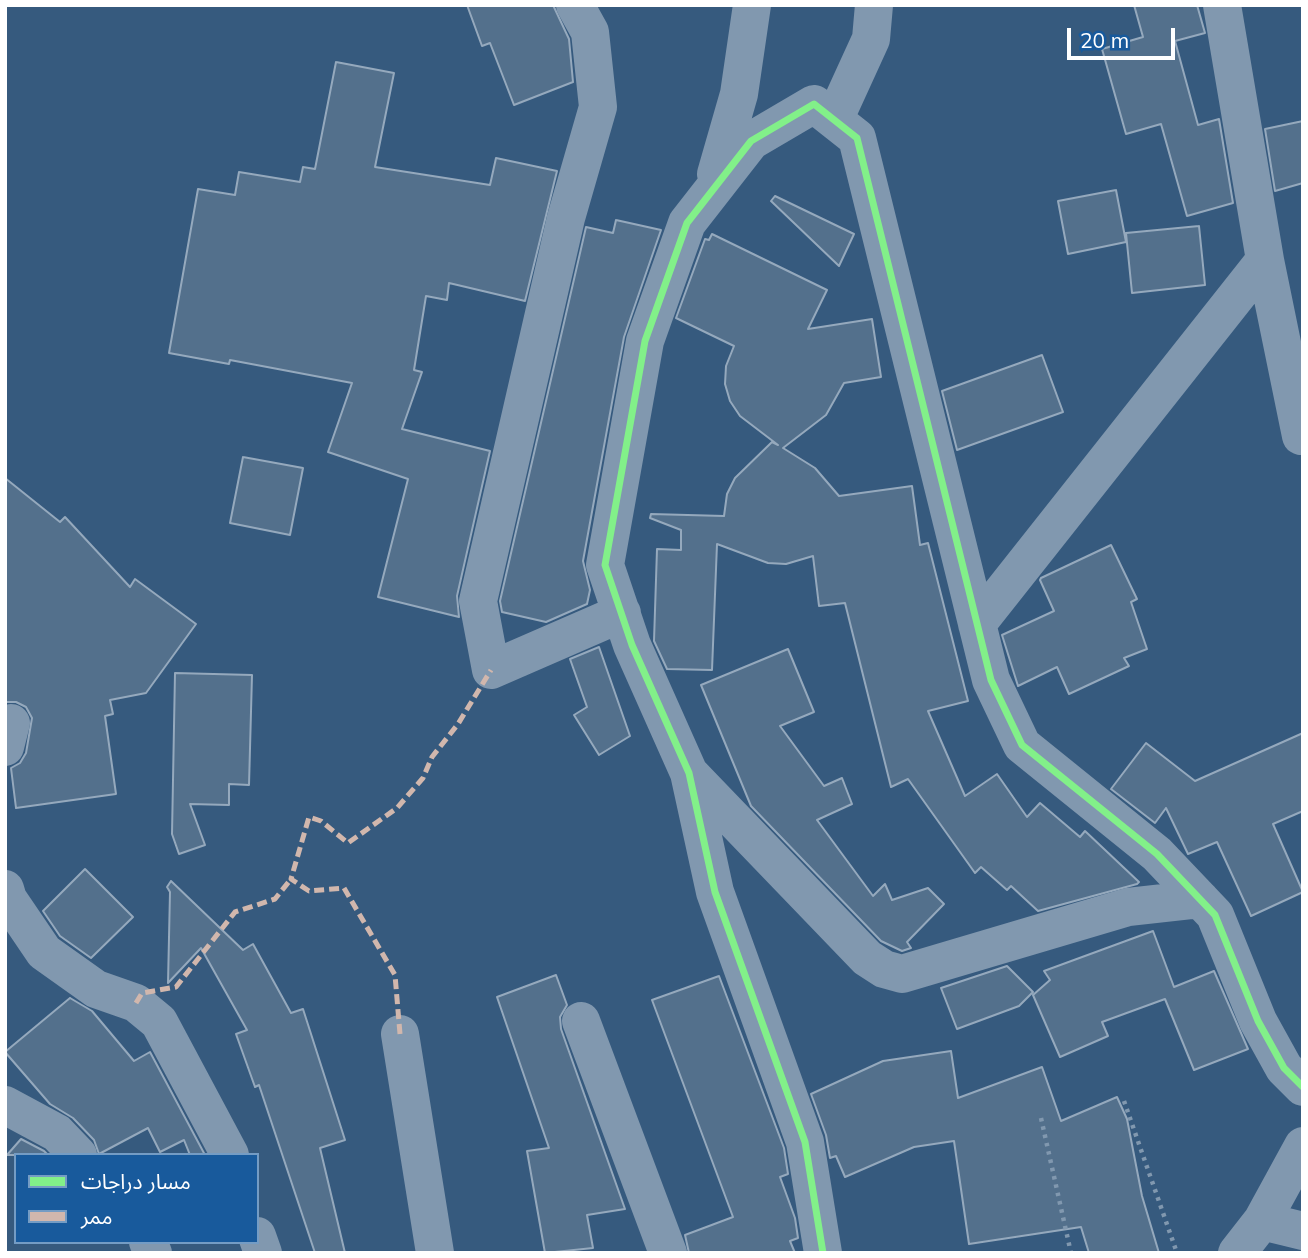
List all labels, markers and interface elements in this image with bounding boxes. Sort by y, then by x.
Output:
scale bar [1070,14,1178,58]
text: 20 m [1080,27,1129,53]
legend [14,1153,259,1244]
text: مسار دراجات [81,1168,191,1194]
text: ممر [81,1203,112,1229]

